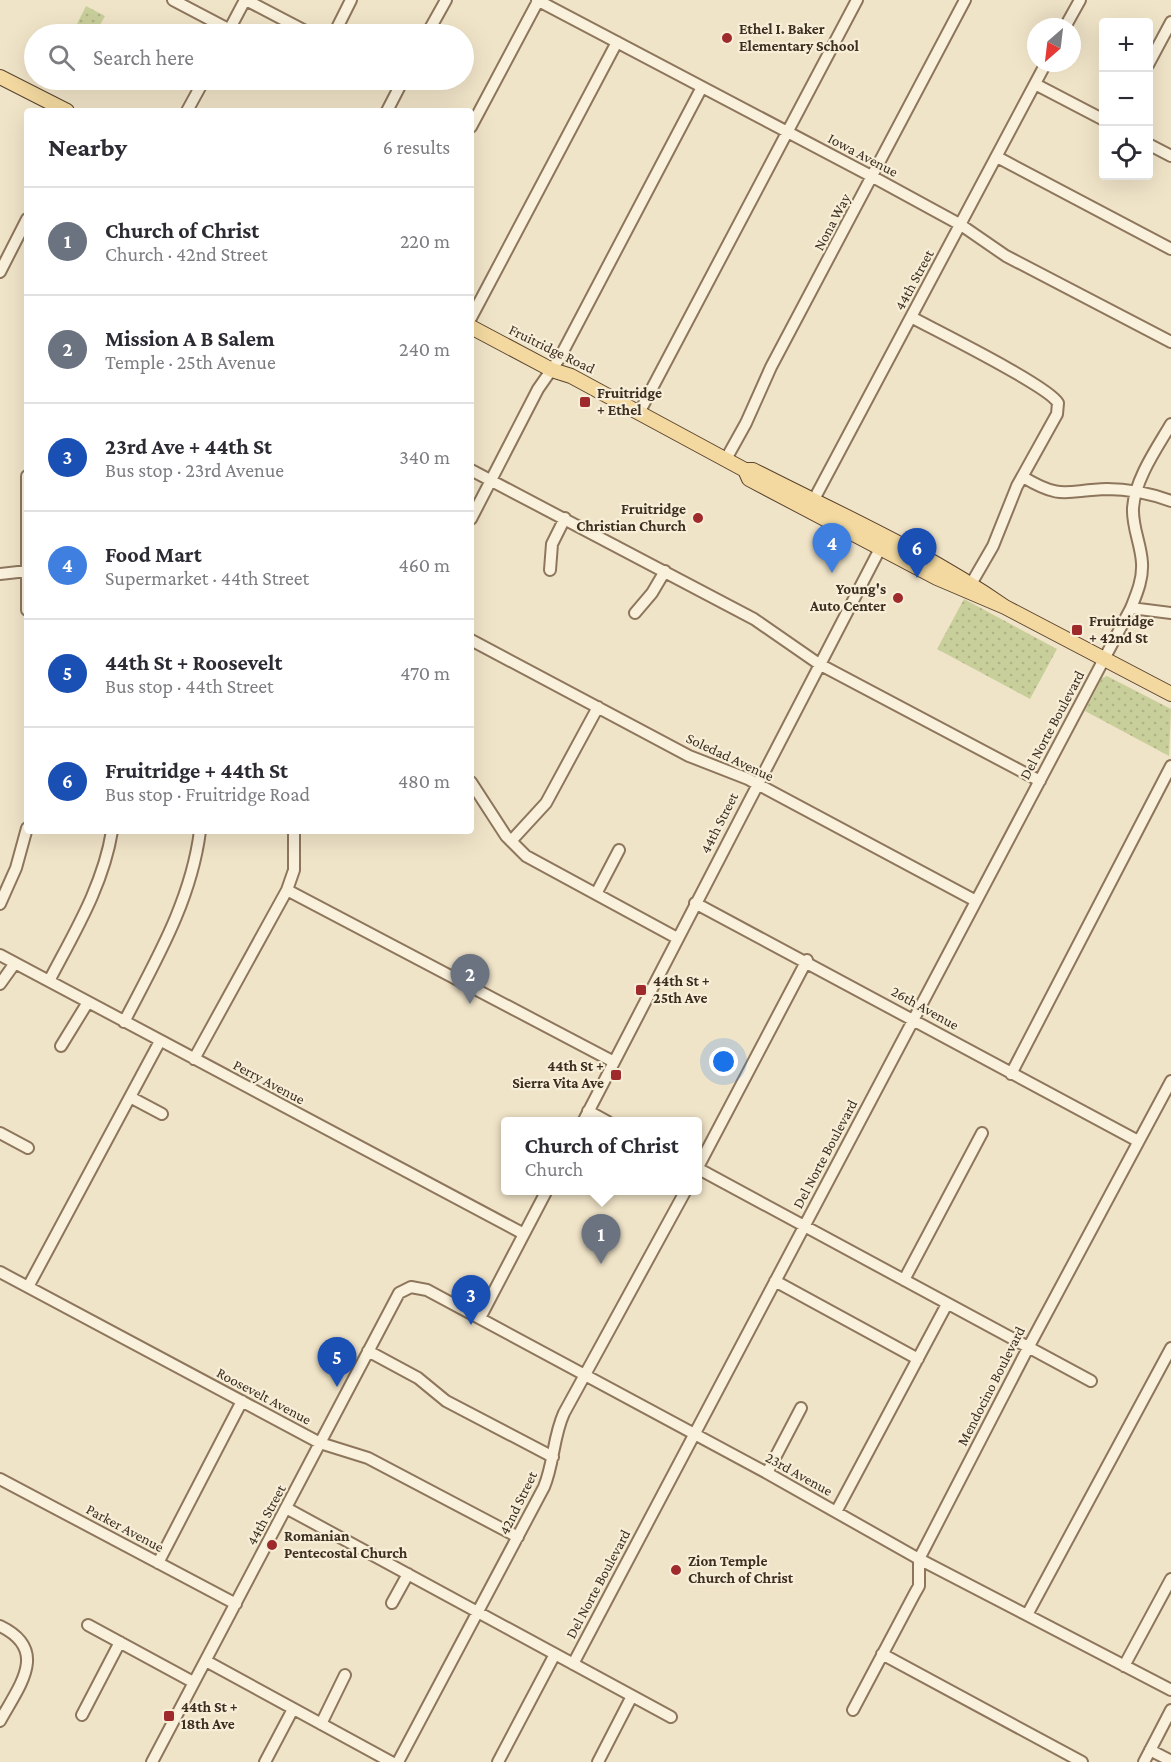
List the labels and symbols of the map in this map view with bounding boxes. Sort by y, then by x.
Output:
north arrow [1027,18,1081,72]
place label: Ethel I. Baker Elementary School [739,21,859,54]
marker: Ethel I. Baker Elementary School [720,31,734,45]
street label: Iowa Avenue [825,130,901,180]
street label: Nona Way [810,191,855,254]
street label: 44th Street [891,246,937,313]
street label: Fruitridge Road [506,321,598,378]
place label: Fruitridge + Ethel [597,385,662,418]
marker: Fruitridge + Ethel [578,395,592,409]
place label: Fruitridge Christian Church [576,501,686,534]
marker: Fruitridge Christian Church [691,511,705,525]
pin: 4 [812,524,852,573]
pin: 6 [898,528,936,578]
place label: Young's Auto Center [809,581,886,614]
marker: Young's Auto Center [891,591,905,605]
place label: Fruitridge + 42nd St [1089,613,1154,646]
marker: Fruitridge + 42nd St [1070,623,1084,637]
street label: Del Norte Boulevard [1017,668,1087,782]
street label: Soledad Avenue [684,730,777,784]
street label: 44th Street [697,789,742,856]
pin: 2 [450,954,490,1004]
place label: 44th St + 25th Ave [653,973,710,1006]
marker: 44th St + 25th Ave [634,983,648,997]
street label: 26th Avenue [888,983,962,1033]
your location [709,1047,738,1076]
street label: Perry Avenue [230,1057,308,1109]
place label: 44th St + Sierra Vita Ave [512,1058,604,1091]
marker: 44th St + Sierra Vita Ave [609,1068,623,1082]
street label: Del Norte Boulevard [790,1097,860,1211]
pin: 1 [582,1214,620,1264]
pin: 3 [452,1276,490,1325]
street label: Mendocino Boulevard [954,1324,1028,1448]
pin: 5 [318,1338,356,1387]
street label: Roosevelt Avenue [214,1364,314,1428]
street label: 23rd Avenue [763,1449,836,1499]
street label: 42nd Street [496,1468,541,1537]
street label: 44th Street [243,1481,289,1548]
street label: Parker Avenue [84,1501,167,1555]
street label: Del Norte Boulevard [563,1527,633,1641]
place label: Romanian Pentecostal Church [284,1528,408,1561]
marker: Romanian Pentecostal Church [265,1538,279,1552]
place label: Zion Temple Church of Christ [688,1553,794,1586]
marker: Zion Temple Church of Christ [669,1563,683,1577]
place label: 44th St + 18th Ave [181,1699,238,1732]
marker: 44th St + 18th Ave [162,1709,176,1723]

